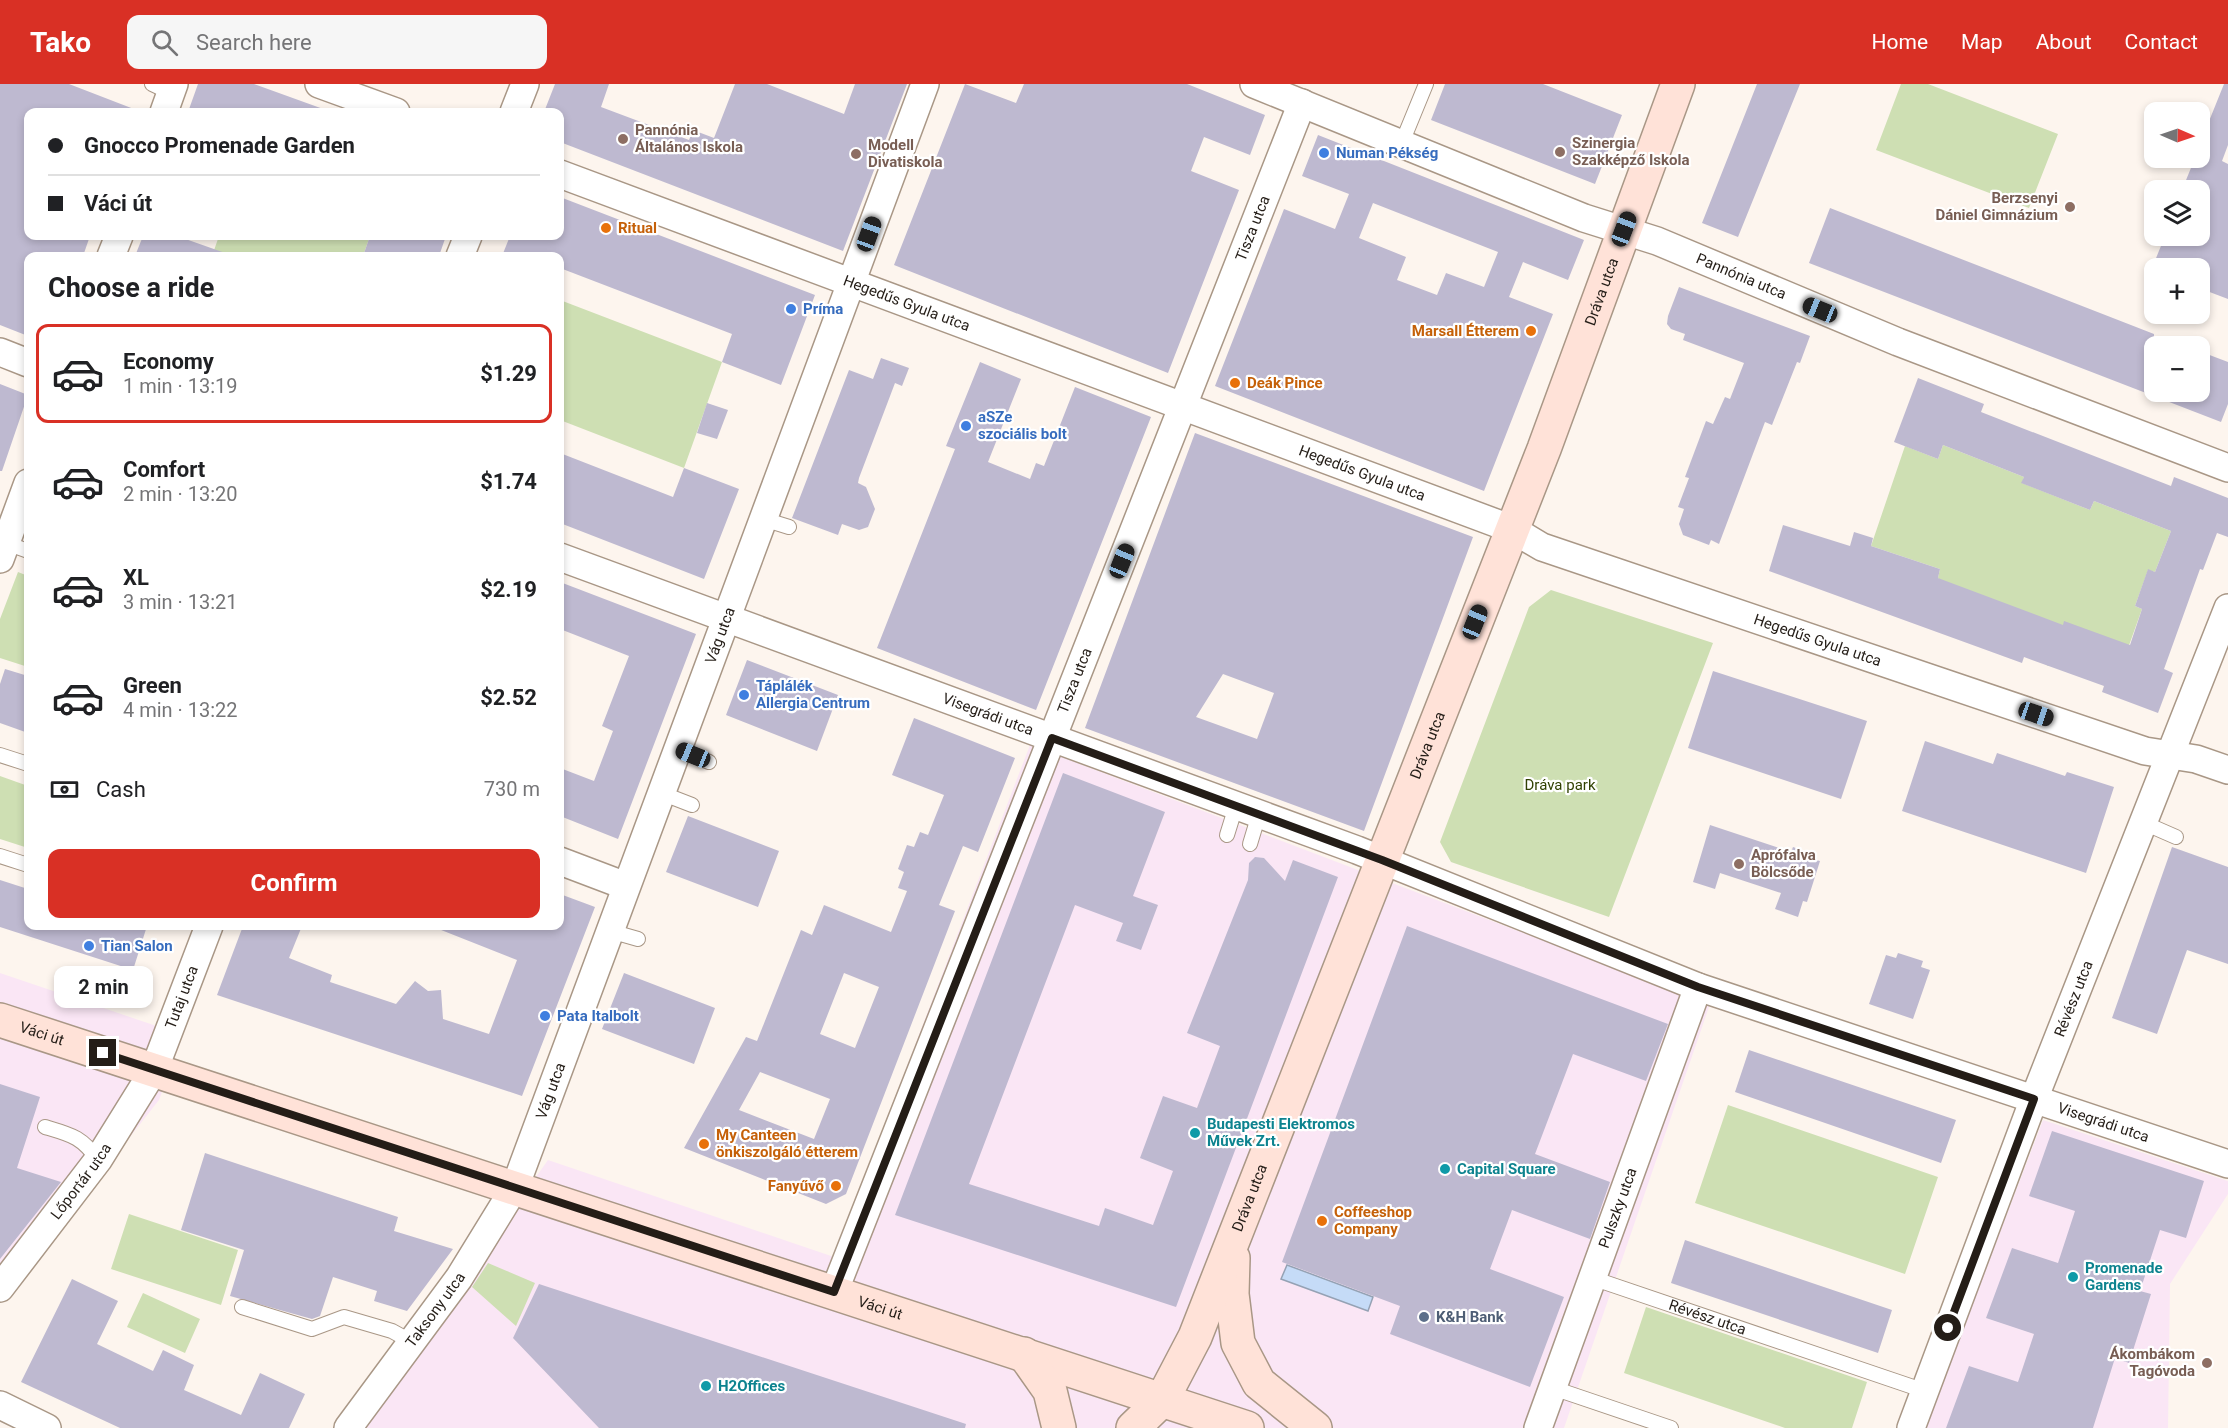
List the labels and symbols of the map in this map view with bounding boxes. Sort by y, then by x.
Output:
north arrow [2144,102,2210,168]
place label: Pannónia Általános Iskola [635,121,743,156]
marker: Pannónia Általános Iskola [616,132,630,146]
place label: Szinergia Szakképző Iskola [1572,134,1689,169]
place label: Modell Divatiskola [868,136,942,171]
place label: Numan Pékség [1336,144,1438,162]
marker: Szinergia Szakképző Iskola [1553,145,1567,159]
marker: Numan Pékség [1317,146,1331,160]
marker: Modell Divatiskola [849,147,863,161]
place label: Berzsenyi Dániel Gimnázium [1935,189,2058,224]
street label: Tisza utca [1232,193,1274,264]
marker: Berzsenyi Dániel Gimnázium [2063,200,2077,214]
car [1609,209,1639,249]
car [854,214,884,254]
place label: Ritual [618,219,657,237]
marker: Ritual [599,221,613,235]
street label: Pannónia utca [1694,249,1789,303]
street label: Dráva utca [1581,255,1622,328]
street label: Hegedűs Gyula utca [841,271,972,335]
car [1800,295,1840,325]
place label: Príma [803,300,843,318]
marker: Príma [784,302,798,316]
place label: Marsall Étterem [1412,322,1519,340]
marker: Marsall Étterem [1524,324,1538,338]
place label: Deák Pince [1247,374,1323,392]
marker: Deák Pince [1228,376,1242,390]
place label: aSZe szociális bolt [978,408,1067,443]
marker: aSZe szociális bolt [959,419,973,433]
street label: Hegedűs Gyula utca [1296,441,1428,505]
car [1107,541,1137,581]
car [1460,602,1490,642]
street label: Vág utca [701,605,739,666]
street label: Hegedűs Gyula utca [1751,610,1884,670]
street label: Tisza utca [1054,645,1096,716]
place label: Táplálék Allergia Centrum [756,677,870,712]
marker: Táplálék Allergia Centrum [737,688,751,702]
street label: Visegrádi utca [940,689,1036,739]
car [2016,700,2056,728]
street label: Dráva utca [1406,709,1449,782]
car [673,740,713,770]
park label: Dráva park [1525,776,1596,794]
place label: Aprófalva Bölcsőde [1751,846,1816,881]
marker: Aprófalva Bölcsőde [1732,857,1746,871]
place label: Tian Salon [101,937,173,955]
marker: Tian Salon [82,939,96,953]
street label: Révész utca [2050,958,2097,1039]
street label: Tutaj utca [162,963,202,1031]
callout: 2 min [54,966,152,1008]
place label: Pata Italbolt [557,1007,639,1025]
marker: Pata Italbolt [538,1009,552,1023]
street label: Váci út [17,1018,66,1049]
route end [89,1039,116,1066]
street label: Vág utca [532,1060,569,1122]
street label: Visegrádi utca [2055,1099,2151,1146]
place label: Budapesti Elektromos Művek Zrt. [1207,1115,1355,1150]
place label: My Canteen önkiszolgáló étterem [716,1126,858,1161]
marker: Budapesti Elektromos Művek Zrt. [1188,1126,1202,1140]
marker: My Canteen önkiszolgáló étterem [697,1137,711,1151]
street label: Lőportár utca [47,1140,115,1223]
place label: Capital Square [1457,1160,1556,1178]
street label: Dráva utca [1228,1161,1271,1234]
marker: Capital Square [1438,1162,1452,1176]
street label: Pulszky utca [1595,1165,1641,1251]
place label: Fanyűvő [768,1177,825,1195]
marker: Fanyűvő [829,1179,843,1193]
place label: Coffeeshop Company [1334,1203,1412,1238]
marker: Coffeeshop Company [1315,1214,1329,1228]
place label: Promenade Gardens [2085,1259,2162,1294]
street label: Taksony utca [402,1269,469,1351]
marker: Promenade Gardens [2066,1270,2080,1284]
street label: Váci út [856,1292,905,1324]
street label: Révész utca [1667,1296,1748,1339]
place label: K&H Bank [1436,1308,1505,1326]
marker: K&H Bank [1417,1310,1431,1324]
route start [1934,1314,1961,1341]
place label: Ákombákom Tagóvoda [2110,1345,2195,1380]
marker: Ákombákom Tagóvoda [2200,1356,2214,1370]
place label: H2Offices [718,1377,785,1395]
marker: H2Offices [699,1379,713,1393]

